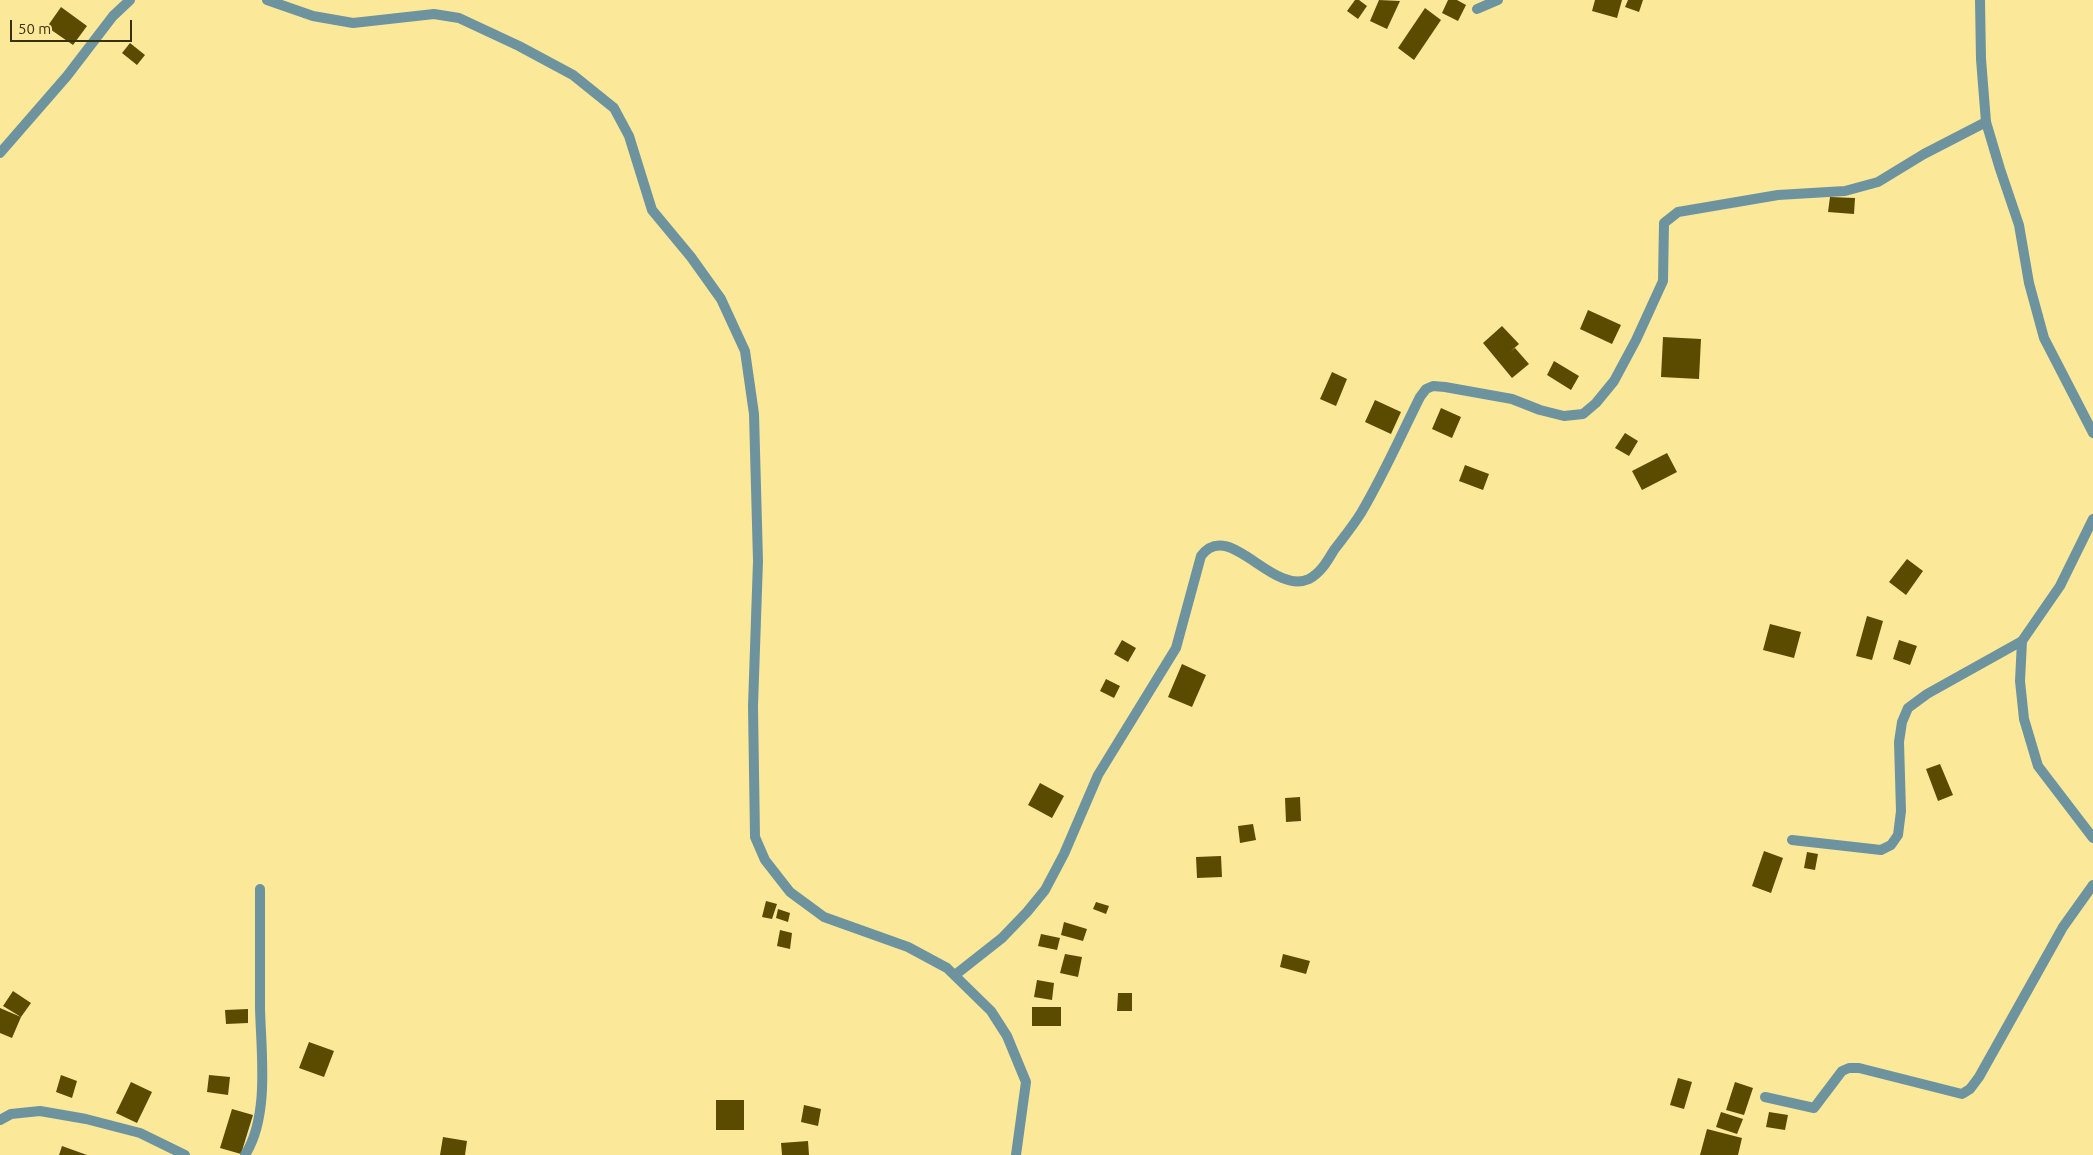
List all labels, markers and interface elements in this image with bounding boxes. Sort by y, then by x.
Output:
scale bar [12,10,135,42]
text: 50 m [18,20,51,37]

